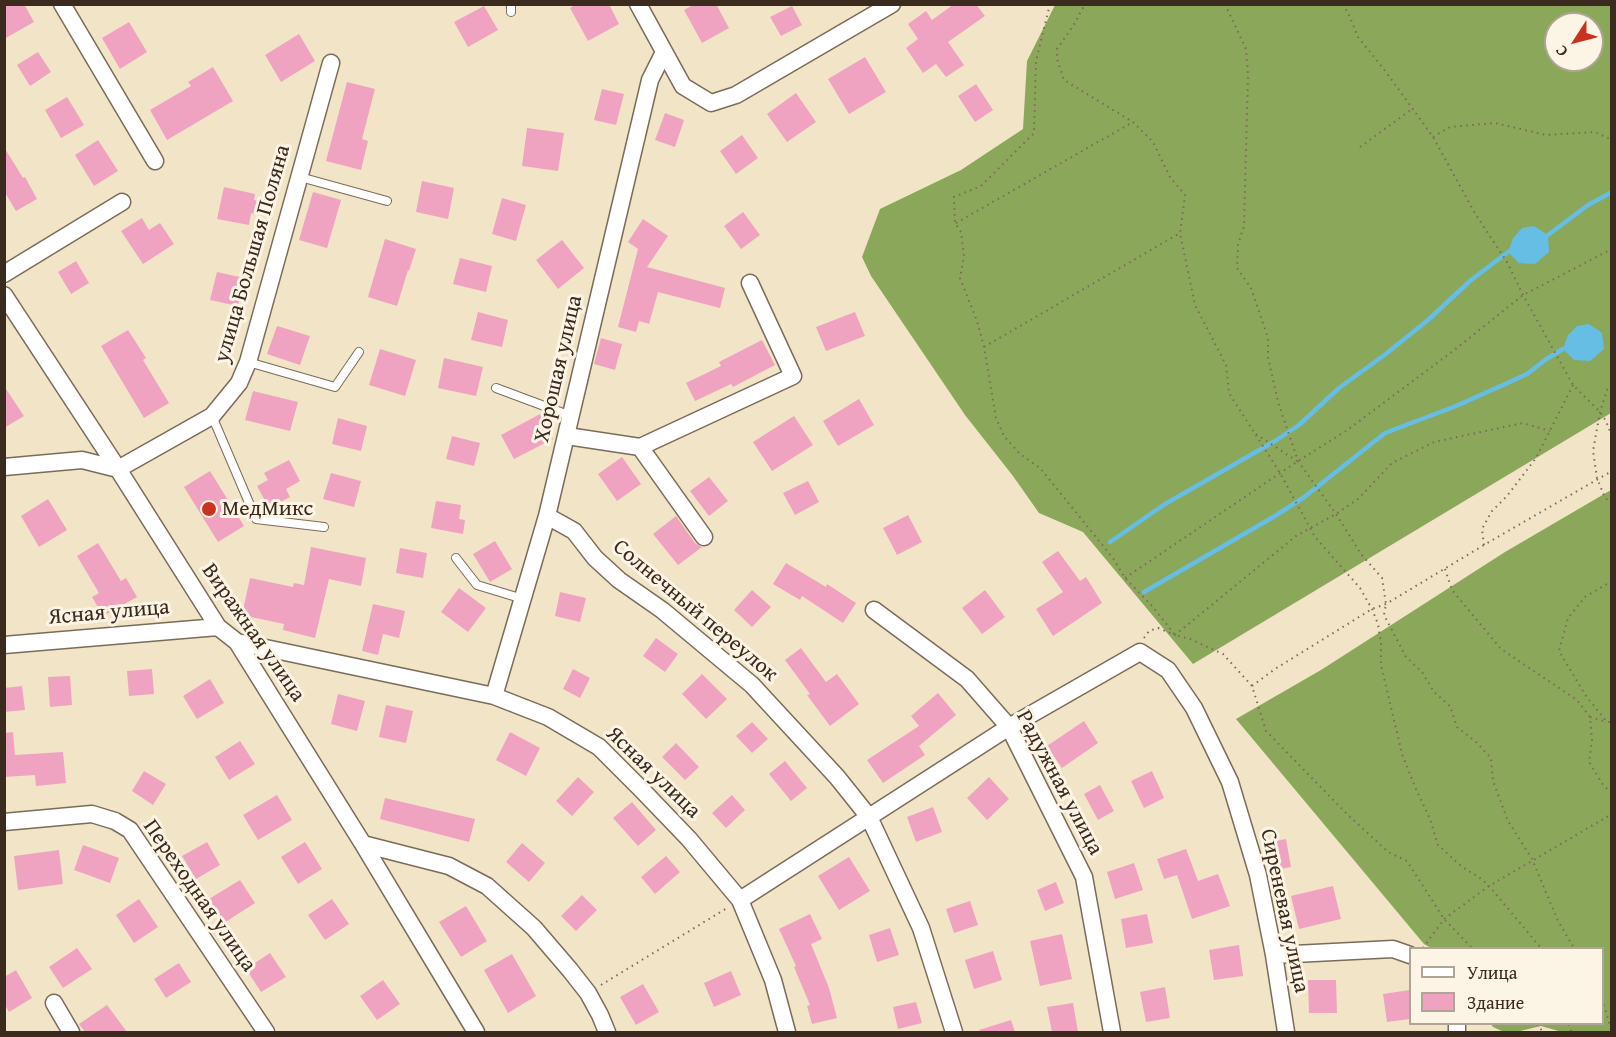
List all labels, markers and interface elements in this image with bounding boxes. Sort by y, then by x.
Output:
north arrow [1544,12,1604,72]
text: С [1549,41,1573,62]
street label: улица Большая Поляна [209,142,297,366]
street label: Хорошая улица [529,293,589,445]
place label: МедМикс [222,496,313,522]
marker: МедМикс [200,500,218,518]
street label: Солнечный переулок [607,534,783,688]
street label: Виражная улица [196,559,310,707]
street label: Ясная улица [47,595,171,631]
street label: Радужная улица [1010,706,1108,860]
street label: Ясная улица [600,721,706,825]
street label: Переходная улица [137,815,261,977]
street label: Сиреневая улица [1254,827,1314,995]
legend [1409,947,1604,1025]
text: Улица [1467,959,1517,986]
text: Здание [1467,989,1524,1016]

